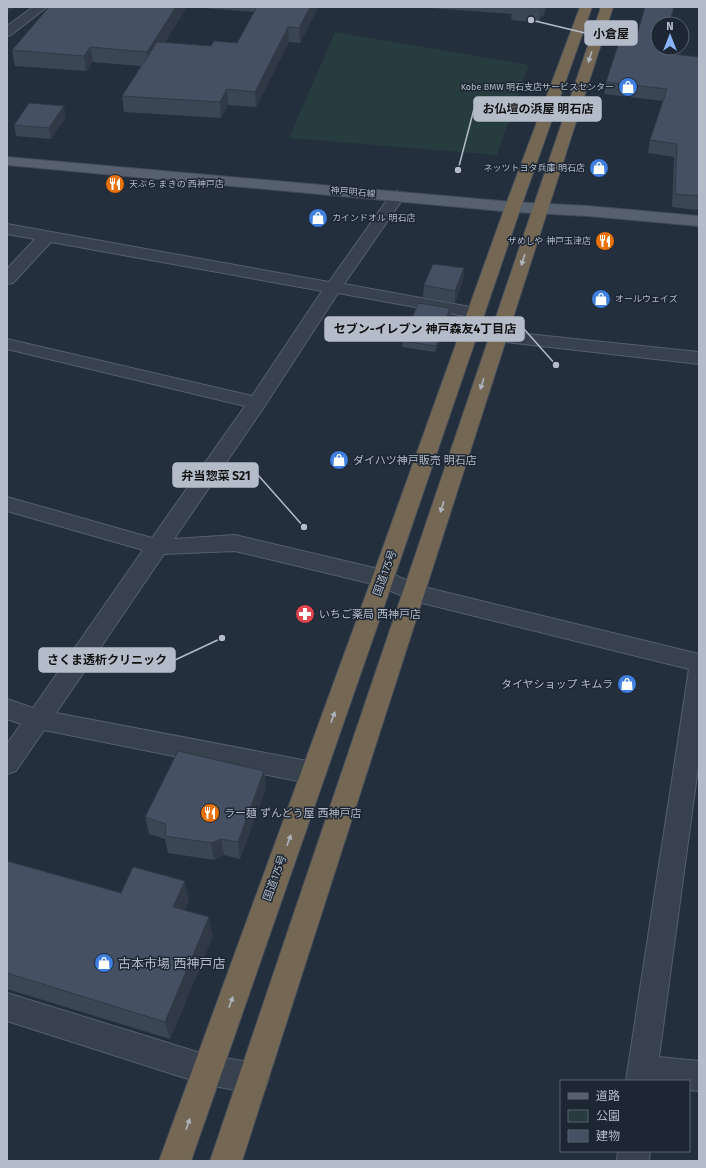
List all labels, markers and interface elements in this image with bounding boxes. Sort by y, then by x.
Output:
north arrow [650,16,690,56]
text: N [666,20,674,33]
callout: 小倉屋 [585,21,637,45]
text: 小倉屋 [593,27,629,41]
one-way arrow [587,52,593,64]
shop icon: Kobe BMW 明石支店サービスセンター [617,76,639,98]
place label: Kobe BMW 明石支店サービスセンター [461,82,614,92]
callout: お仏壇の浜屋 明石店 [474,97,601,121]
text: お仏壇の浜屋 明石店 [483,102,593,116]
shop icon: ネッツトヨタ兵庫 明石店 [588,157,610,179]
place label: ネッツトヨタ兵庫 明石店 [484,163,585,173]
restaurant icon: 天ぷら まきの 西神戸店 [104,173,126,195]
place label: 天ぷら まきの 西神戸店 [129,179,224,189]
street label: 神戸明石線 [330,185,377,199]
shop icon: カインドオル 明石店 [307,207,329,229]
place label: カインドオル 明石店 [332,213,415,223]
restaurant icon: ザめしや 神戸玉津店 [594,230,616,252]
place label: ザめしや 神戸玉津店 [508,236,591,246]
one-way arrow [520,255,526,267]
shop icon: オールウェイズ [590,288,612,310]
place label: オールウェイズ [615,294,678,304]
callout: セブン-イレブン 神戸森友4丁目店 [325,317,524,341]
text: セブン-イレブン 神戸森友4丁目店 [334,322,516,336]
one-way arrow [479,378,485,390]
shop icon: ダイハツ神戸販売 明石店 [328,449,350,471]
place label: ダイハツ神戸販売 明石店 [353,454,477,467]
callout: 弁当惣菜 S21 [173,463,258,487]
text: 弁当惣菜 S21 [181,469,251,483]
one-way arrow [439,502,445,514]
street label: 国道175号 [371,548,399,598]
pharmacy icon: いちご薬局 西神戸店 [294,603,316,625]
place label: いちご薬局 西神戸店 [319,608,421,621]
callout: さくま透析クリニック [39,648,175,672]
text: さくま透析クリニック [47,653,167,667]
shop icon: タイヤショップ キムラ [616,673,638,695]
place label: タイヤショップ キムラ [501,678,613,691]
one-way arrow [330,711,336,723]
restaurant icon: ラー麺 ずんどう屋 西神戸店 [199,802,221,824]
place label: ラー麺 ずんどう屋 西神戸店 [224,807,362,820]
one-way arrow [286,833,292,845]
street label: 国道175号 [261,853,289,903]
shop icon: 古本市場 西神戸店 [93,952,115,974]
place label: 古本市場 西神戸店 [118,956,225,971]
one-way arrow [229,995,235,1007]
legend [560,1080,690,1152]
text: 道路 [596,1089,620,1103]
text: 公園 [596,1109,620,1123]
one-way arrow [185,1118,191,1130]
text: 建物 [596,1129,620,1143]

